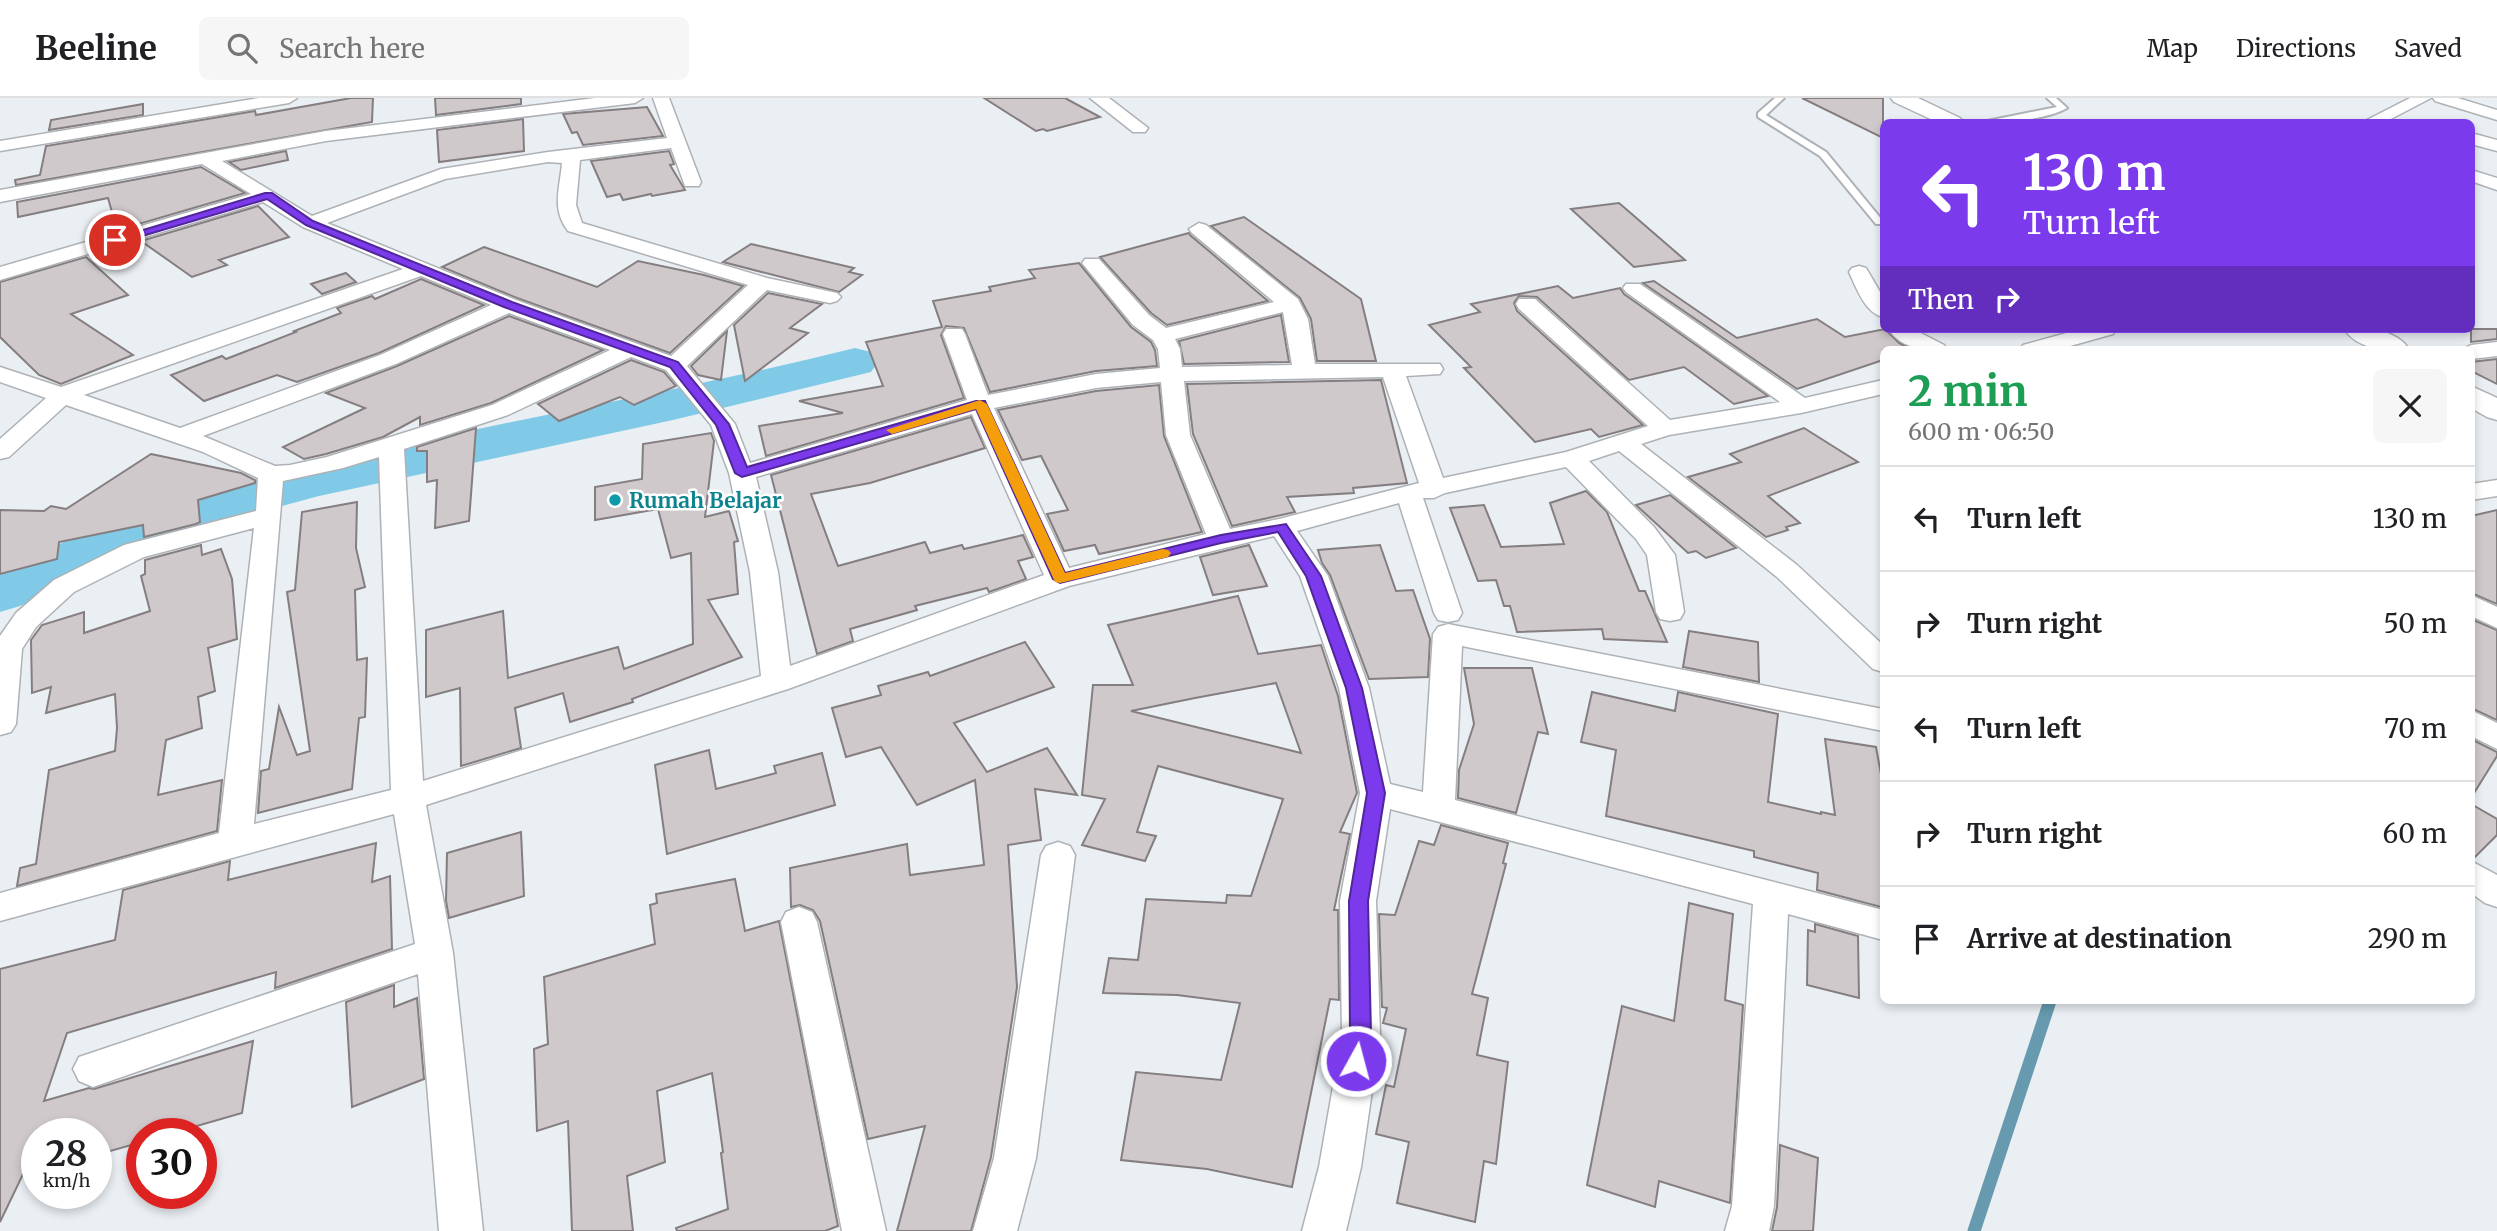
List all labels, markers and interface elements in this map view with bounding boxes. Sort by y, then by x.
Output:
search box [199,17,689,80]
text: Beeline [35,28,157,69]
icon: search [223,29,261,67]
text: Search here [279,32,425,65]
text: Map [2147,33,2198,64]
text: Directions [2236,33,2356,64]
text: Saved [2394,33,2462,64]
text: 130 m [2023,142,2166,203]
icon: left [1908,147,1999,238]
text: Turn left [2023,203,2160,243]
pin [85,210,145,270]
icon: arrive [96,221,134,259]
icon: right [1988,280,2026,318]
text: Then [1908,283,1974,316]
text: 2 min [1908,365,2028,417]
button: close [2373,369,2447,443]
text: 600 m · 06:50 [1908,417,2054,446]
place label: Rumah Belajar [629,487,782,514]
marker: Rumah Belajar [607,492,623,508]
icon: left [1908,500,1946,538]
text: Turn left [1967,502,2081,535]
text: 130 m [2373,502,2447,535]
icon: right [1908,605,1946,643]
text: Turn right [1967,607,2102,640]
text: 50 m [2383,607,2447,640]
icon: left [1908,710,1946,748]
text: Turn left [1967,712,2081,745]
text: 70 m [2384,712,2447,745]
icon: right [1908,815,1946,853]
text: Turn right [1967,817,2102,850]
text: 60 m [2383,817,2447,850]
icon: arrive [1908,920,1946,958]
text: Arrive at destination [1967,922,2232,955]
text: 290 m [2368,922,2447,955]
position arrow [1319,1024,1393,1098]
speed limit sign: 30 [126,1118,217,1209]
text: 28 [45,1132,88,1176]
text: km/h [43,1169,90,1192]

